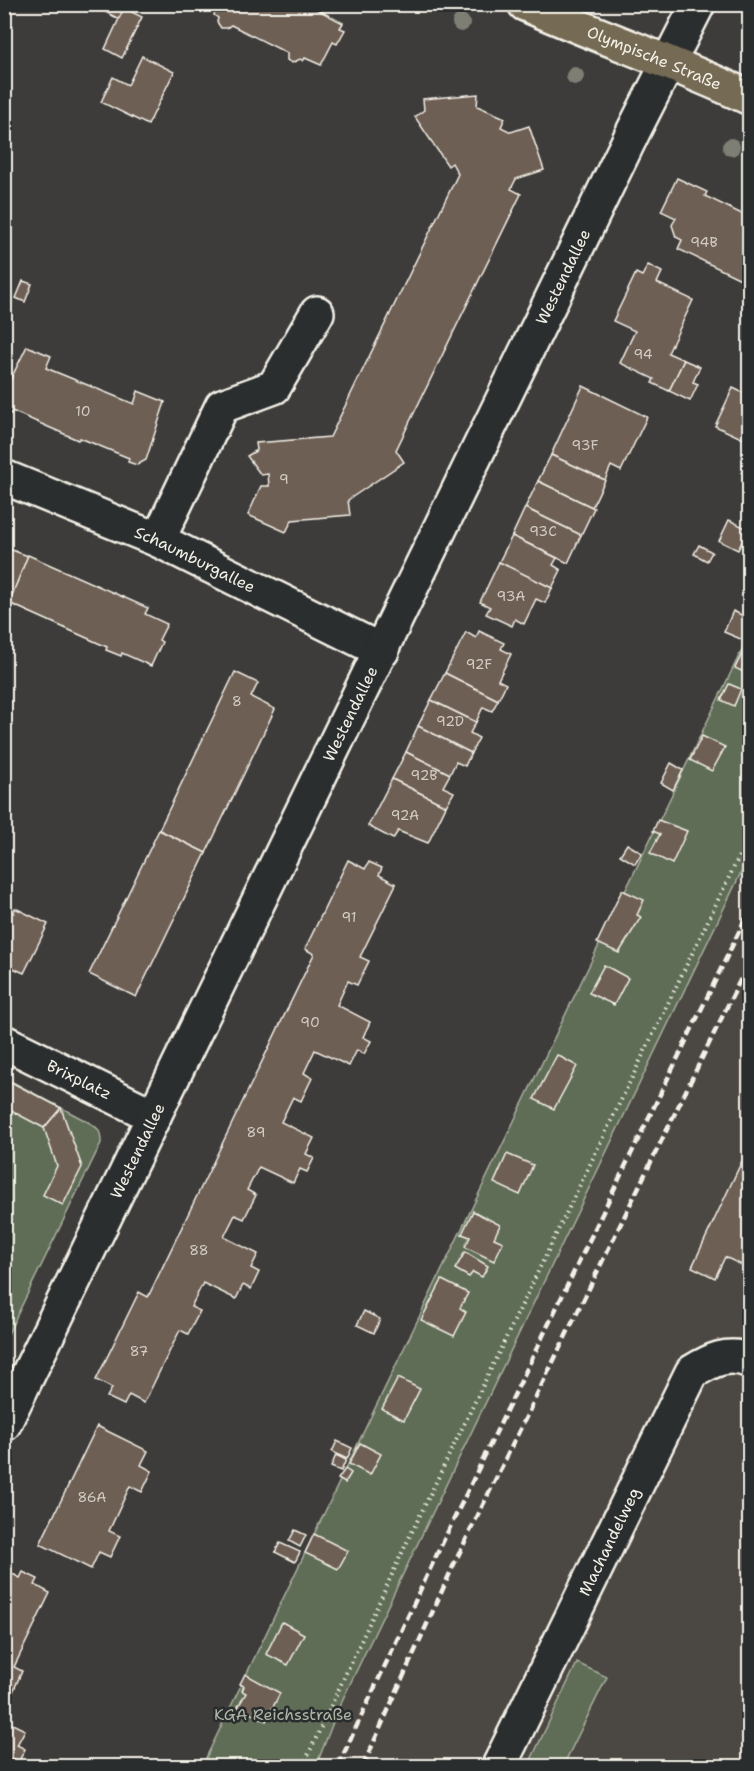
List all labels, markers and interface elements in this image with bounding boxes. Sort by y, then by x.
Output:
street label: Olympische Straße [584,21,725,94]
street label: Westendallee [530,225,595,328]
house number: 94B [690,233,718,251]
house number: 94 [633,345,653,363]
house number: 10 [75,402,91,420]
house number: 93F [572,436,598,454]
house number: 9 [279,470,289,488]
street label: Schaumburgallee [132,521,259,597]
house number: 93C [529,522,557,540]
house number: 93A [497,587,525,605]
house number: 92F [466,655,492,673]
street label: Westendallee [318,662,382,765]
house number: 8 [232,692,242,710]
house number: 92D [436,712,464,730]
house number: 92B [411,766,437,784]
house number: 92A [391,806,419,824]
house number: 91 [341,908,357,926]
house number: 90 [300,1013,320,1031]
street label: Brixplatz [44,1054,115,1104]
street label: Westendallee [105,1099,169,1202]
house number: 89 [247,1123,265,1141]
house number: 88 [189,1241,209,1259]
house number: 87 [130,1342,148,1360]
street label: Machandelweg [574,1484,645,1599]
house number: 86A [77,1488,107,1506]
park label: KGA Reichsstraße [214,1704,352,1725]

